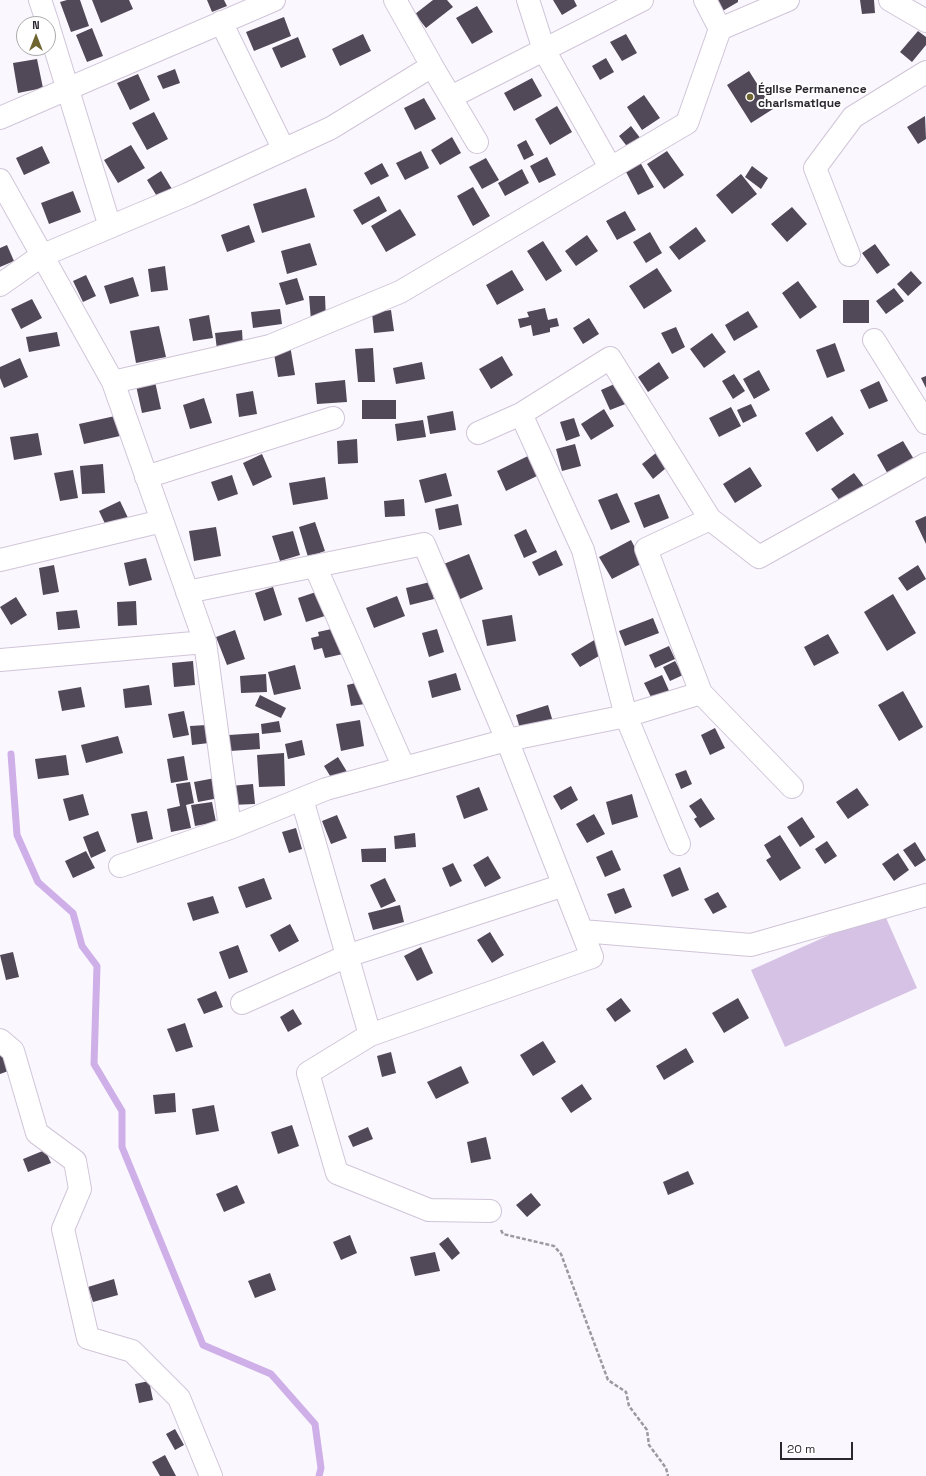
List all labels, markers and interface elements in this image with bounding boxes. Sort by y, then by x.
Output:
north arrow [16,16,56,56]
text: N [32,18,40,32]
place label: Église Permanence charismatique [758,83,867,111]
marker: Église Permanence charismatique [745,92,755,102]
scale bar [782,1434,855,1460]
text: 20 m [787,1441,815,1457]

